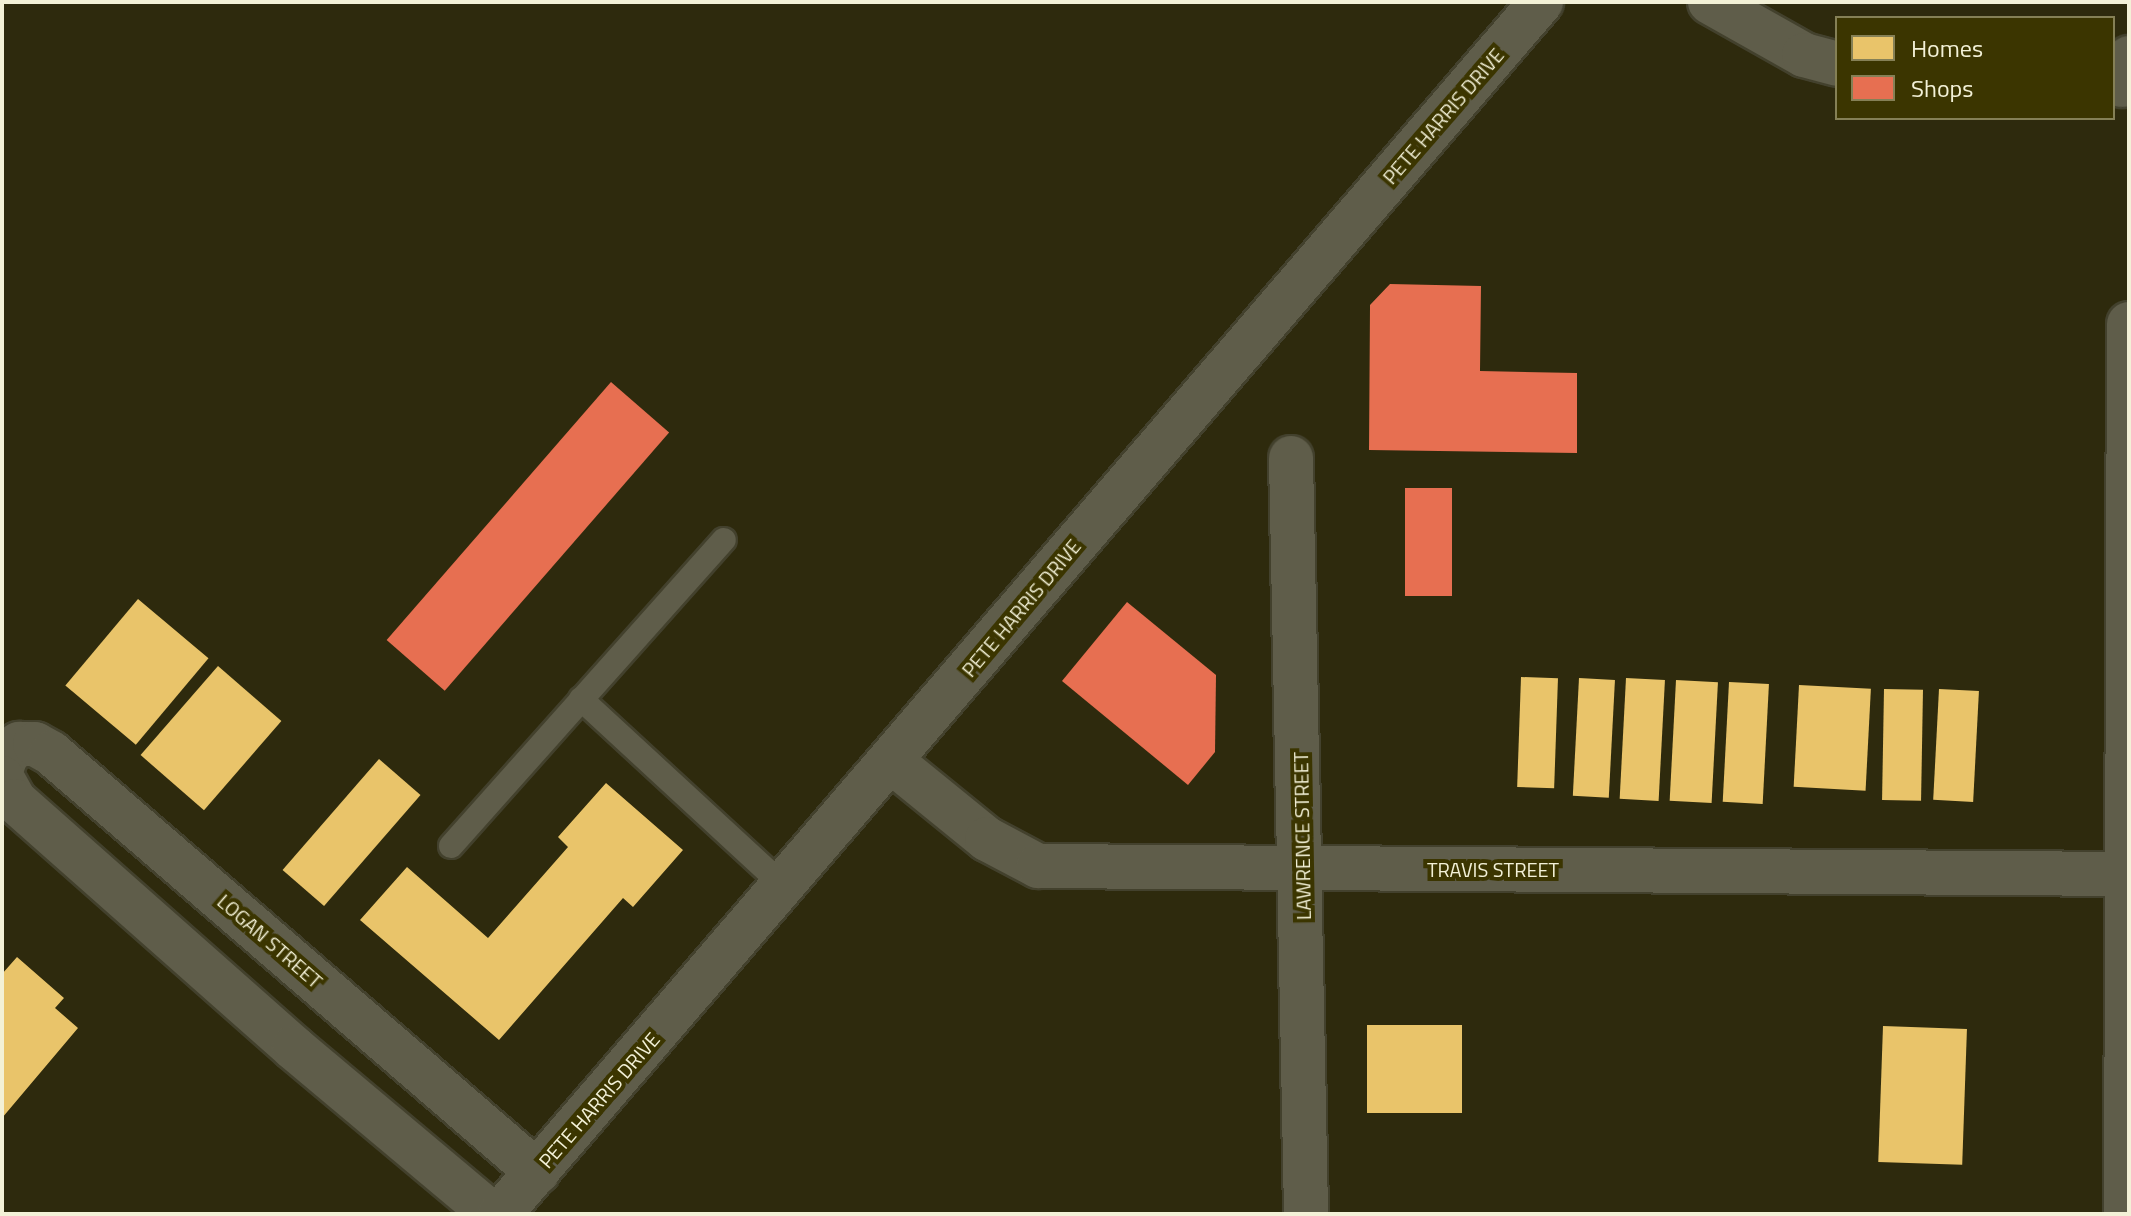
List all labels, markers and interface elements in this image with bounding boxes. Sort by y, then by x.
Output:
legend [1835,16,2115,120]
text: Homes [1911,30,1983,66]
street label: PETE HARRIS DRIVE [1378,43,1508,189]
text: Shops [1911,70,1973,106]
street label: PETE HARRIS DRIVE [957,534,1085,682]
street label: LAWRENCE STREET [1289,752,1315,920]
street label: TRAVIS STREET [1427,857,1559,881]
street label: LOGAN STREET [213,889,327,993]
street label: PETE HARRIS DRIVE [534,1027,664,1173]

